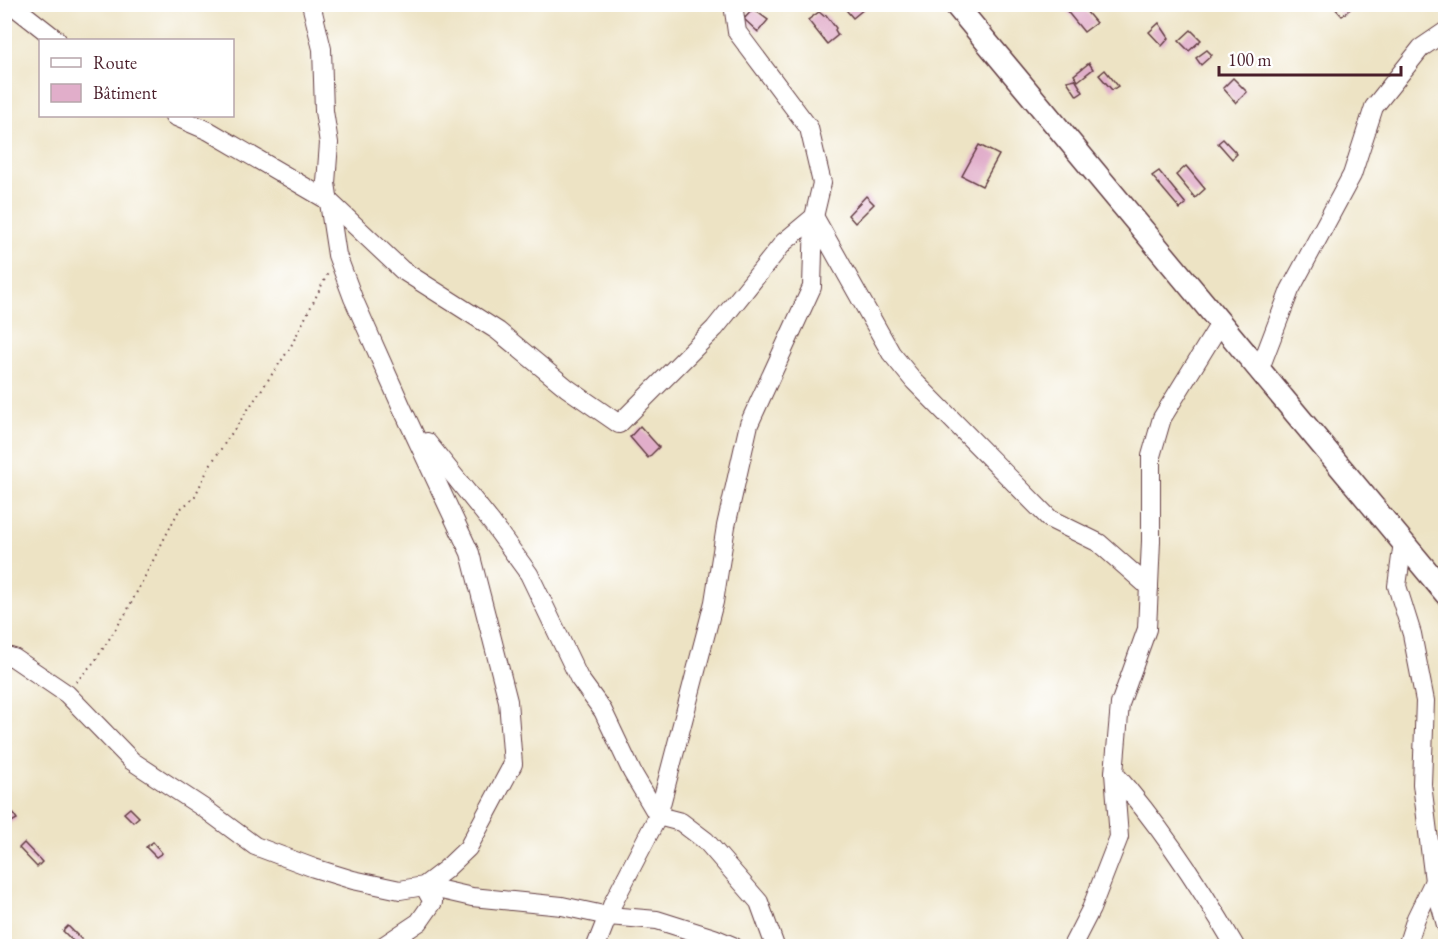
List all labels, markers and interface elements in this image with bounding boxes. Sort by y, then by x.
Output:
legend [39,39,234,117]
scale bar [1219,39,1400,77]
text: 100 m [1228,48,1272,71]
text: Route [93,51,137,74]
text: Bâtiment [93,81,157,104]

